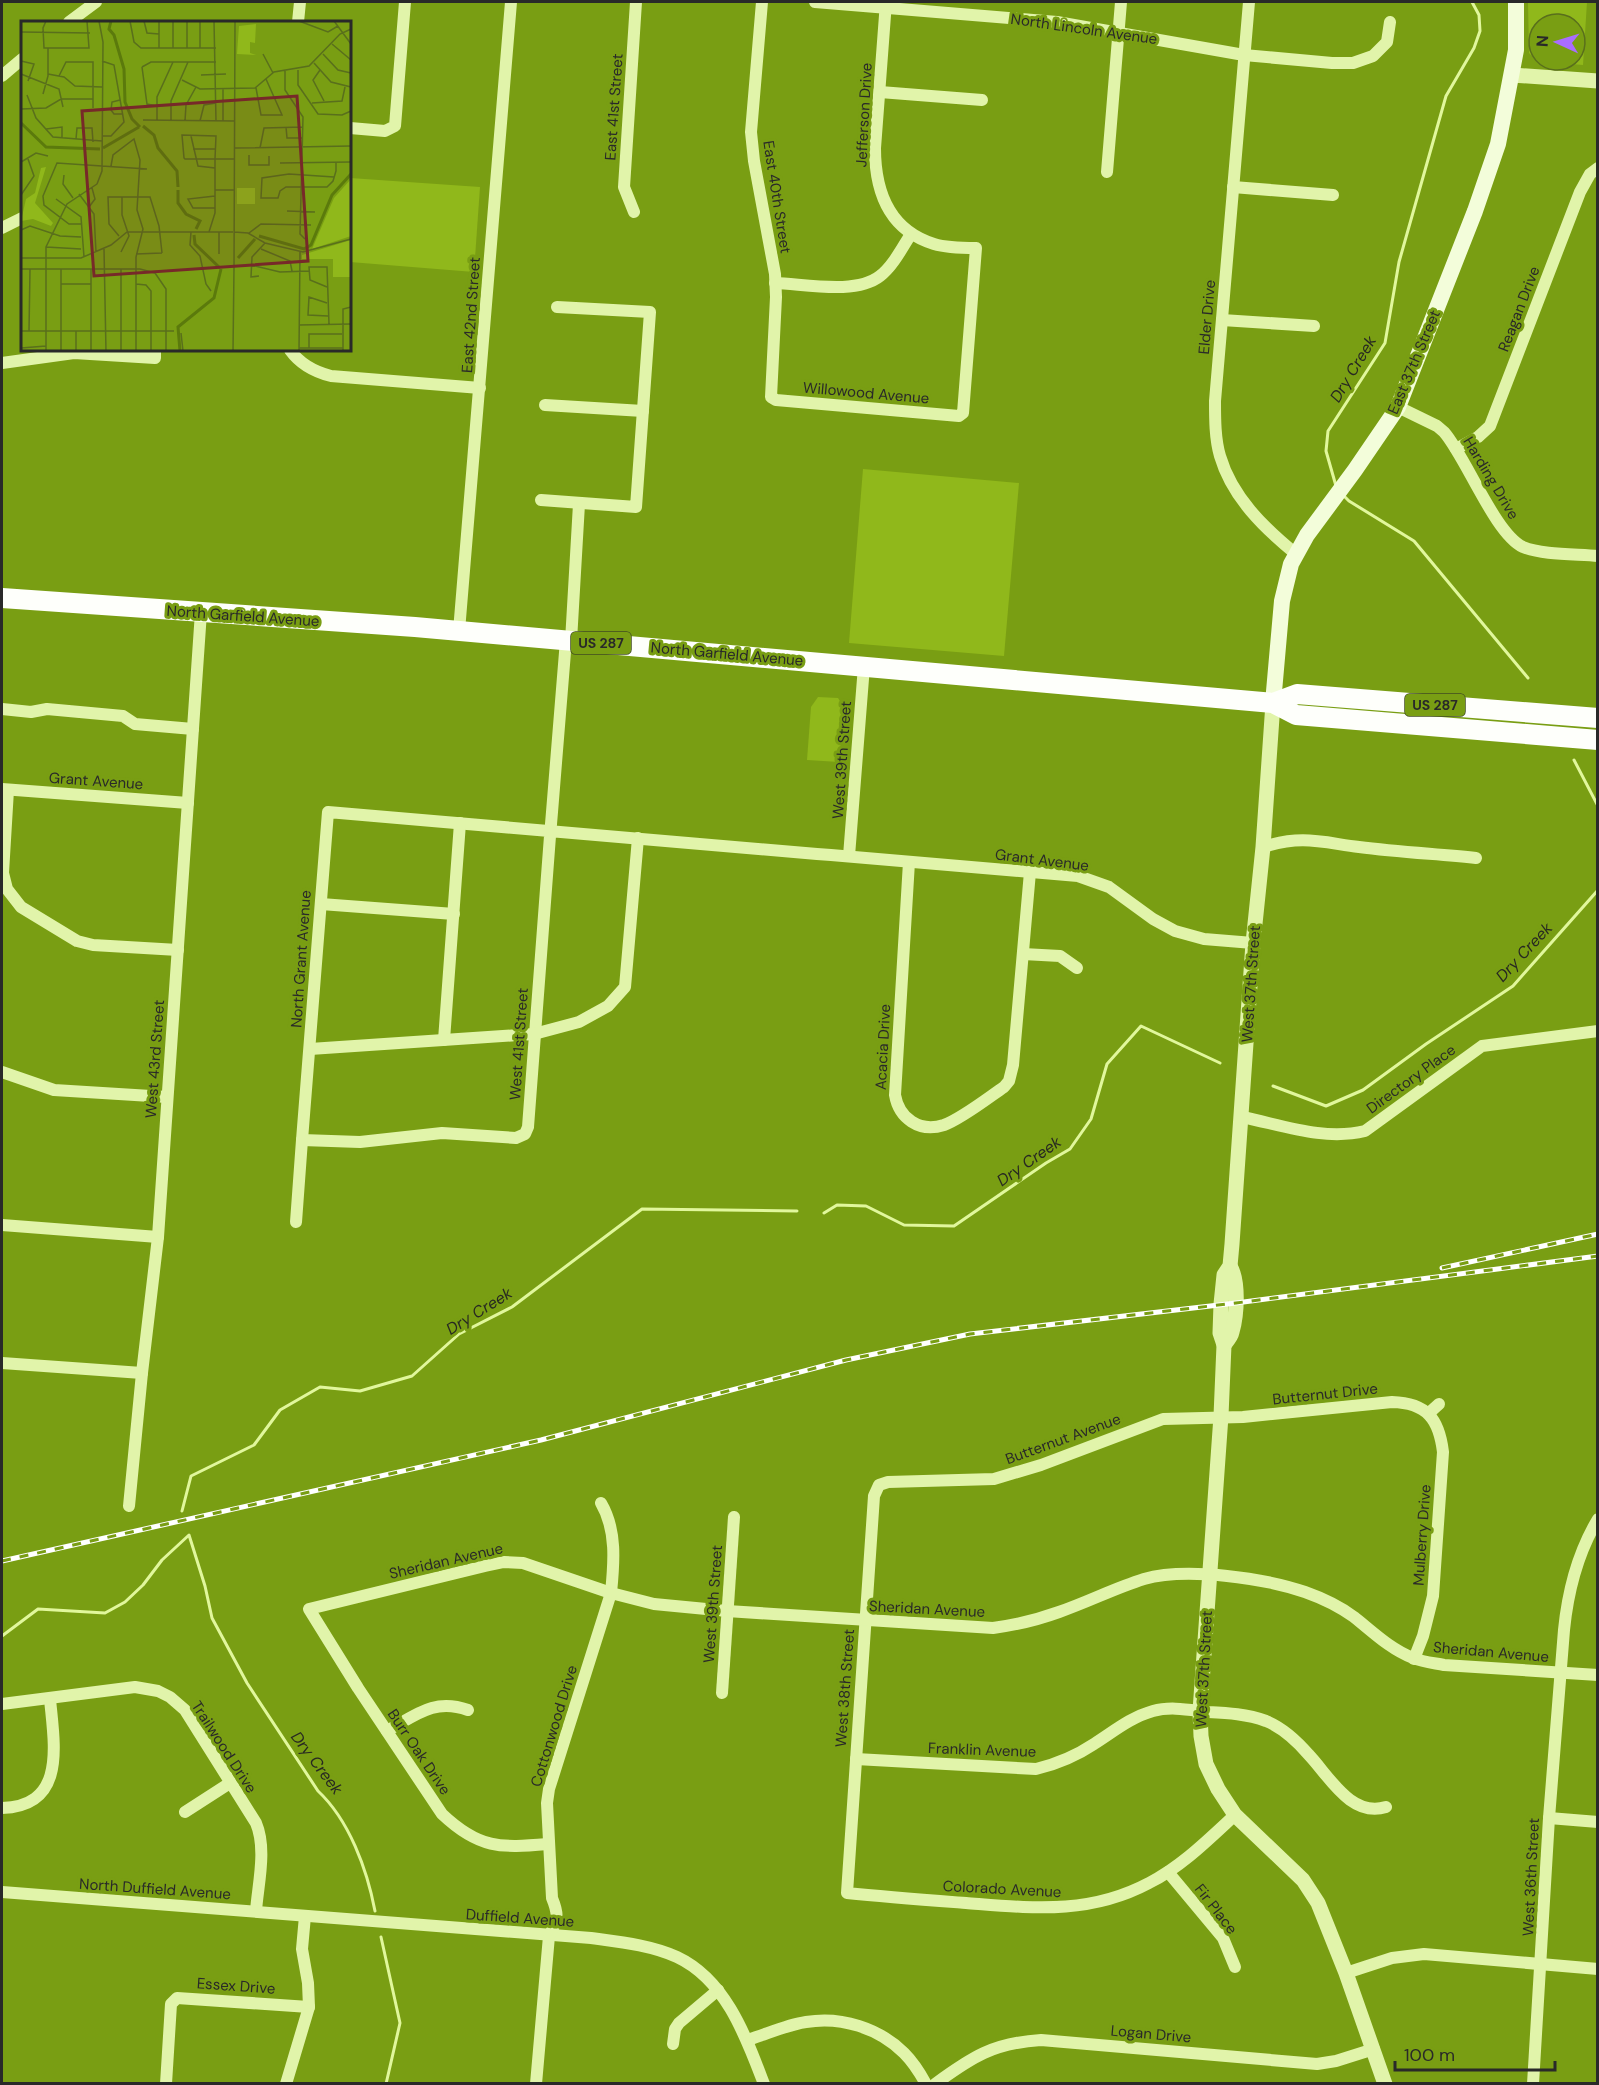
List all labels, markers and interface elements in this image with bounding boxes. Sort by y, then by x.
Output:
street label: North Lincoln Avenue [1009,9,1159,49]
north arrow [1527,12,1587,72]
inset map [21,21,351,351]
text: N [1532,34,1553,48]
street label: East 41st Street [600,53,628,161]
street label: Jefferson Drive [851,62,877,168]
street label: East 40th Street [758,139,796,255]
street label: East 42nd Street [457,256,485,374]
street label: Reagan Drive [1494,264,1544,354]
street label: Elder Drive [1194,279,1220,355]
street label: East 37th Street [1383,307,1445,417]
water label: Dry Creek [1325,331,1381,406]
street label: Willowood Avenue [802,378,930,408]
street label: Harding Drive [1458,433,1524,523]
street label: North Garfield Avenue [166,601,320,631]
road number: US 287 [571,632,631,654]
street label: North Garfield Avenue [650,637,804,671]
road number: US 287 [1405,694,1465,716]
street label: West 39th Street [828,700,856,820]
street label: Grant Avenue [48,768,144,794]
street label: Grant Avenue [994,844,1090,876]
street label: North Grant Avenue [286,890,316,1028]
water label: Dry Creek [1491,917,1557,986]
street label: West 37th Street [1237,925,1265,1043]
street label: West 41st Street [505,987,533,1101]
street label: West 43rd Street [141,999,169,1119]
street label: Acacia Drive [871,1003,895,1091]
street label: Directory Place [1362,1040,1460,1118]
water label: Dry Creek [993,1131,1066,1191]
water label: Dry Creek [442,1282,517,1340]
street label: Butternut Drive [1271,1379,1379,1409]
street label: Butternut Avenue [1003,1409,1123,1469]
street label: Mulberry Drive [1408,1484,1436,1586]
street label: Sheridan Avenue [387,1538,505,1584]
street label: West 39th Street [699,1544,727,1664]
street label: Sheridan Avenue [868,1596,986,1622]
street label: West 37th Street [1191,1610,1217,1728]
street label: West 38th Street [831,1628,859,1748]
street label: Sheridan Avenue [1432,1637,1550,1667]
street label: Cottonwood Drive [526,1663,582,1789]
street label: Trailwood Drive [187,1697,261,1797]
street label: Burr Oak Drive [383,1705,455,1799]
water label: Dry Creek [286,1727,348,1800]
street label: Franklin Avenue [927,1738,1037,1762]
street label: West 36th Street [1518,1817,1544,1937]
street label: North Duffield Avenue [78,1874,232,1904]
street label: Colorado Avenue [942,1876,1062,1902]
street label: Fir Place [1190,1880,1242,1938]
street label: Duffield Avenue [465,1904,575,1932]
street label: Essex Drive [196,1973,276,1999]
street label: Logan Drive [1110,2021,1192,2047]
scale bar [1395,2034,1556,2072]
text: 100 m [1404,2043,1455,2067]

